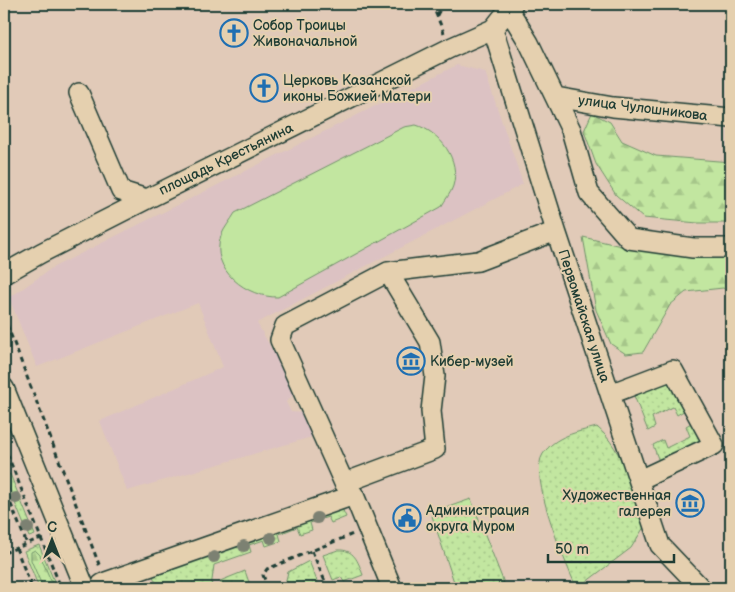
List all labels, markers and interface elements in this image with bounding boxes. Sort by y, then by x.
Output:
place label: Собор Троицы Живоначальной [253,17,358,50]
church icon: Собор Троицы Живоначальной [219,18,249,48]
place label: Церковь Казанской иконы Божией Матери [283,72,431,105]
church icon: Церковь Казанской иконы Божией Матери [249,73,279,103]
street label: улица Чулошникова [577,92,709,124]
street label: площадь Крестьянина [156,119,296,199]
street label: Первомайская улица [554,247,614,385]
museum icon: Кибер-музей [396,346,426,376]
place label: Кибер-музей [430,353,514,370]
place label: Художественная галерея [563,487,671,520]
museum icon: Художественная галерея [675,488,705,518]
place label: Администрация округа Муром [425,502,529,535]
public building icon: Администрация округа Муром [392,503,422,533]
north arrow [28,514,78,564]
text: С [47,519,57,536]
scale bar [548,532,674,564]
text: 50 m [555,540,589,559]

